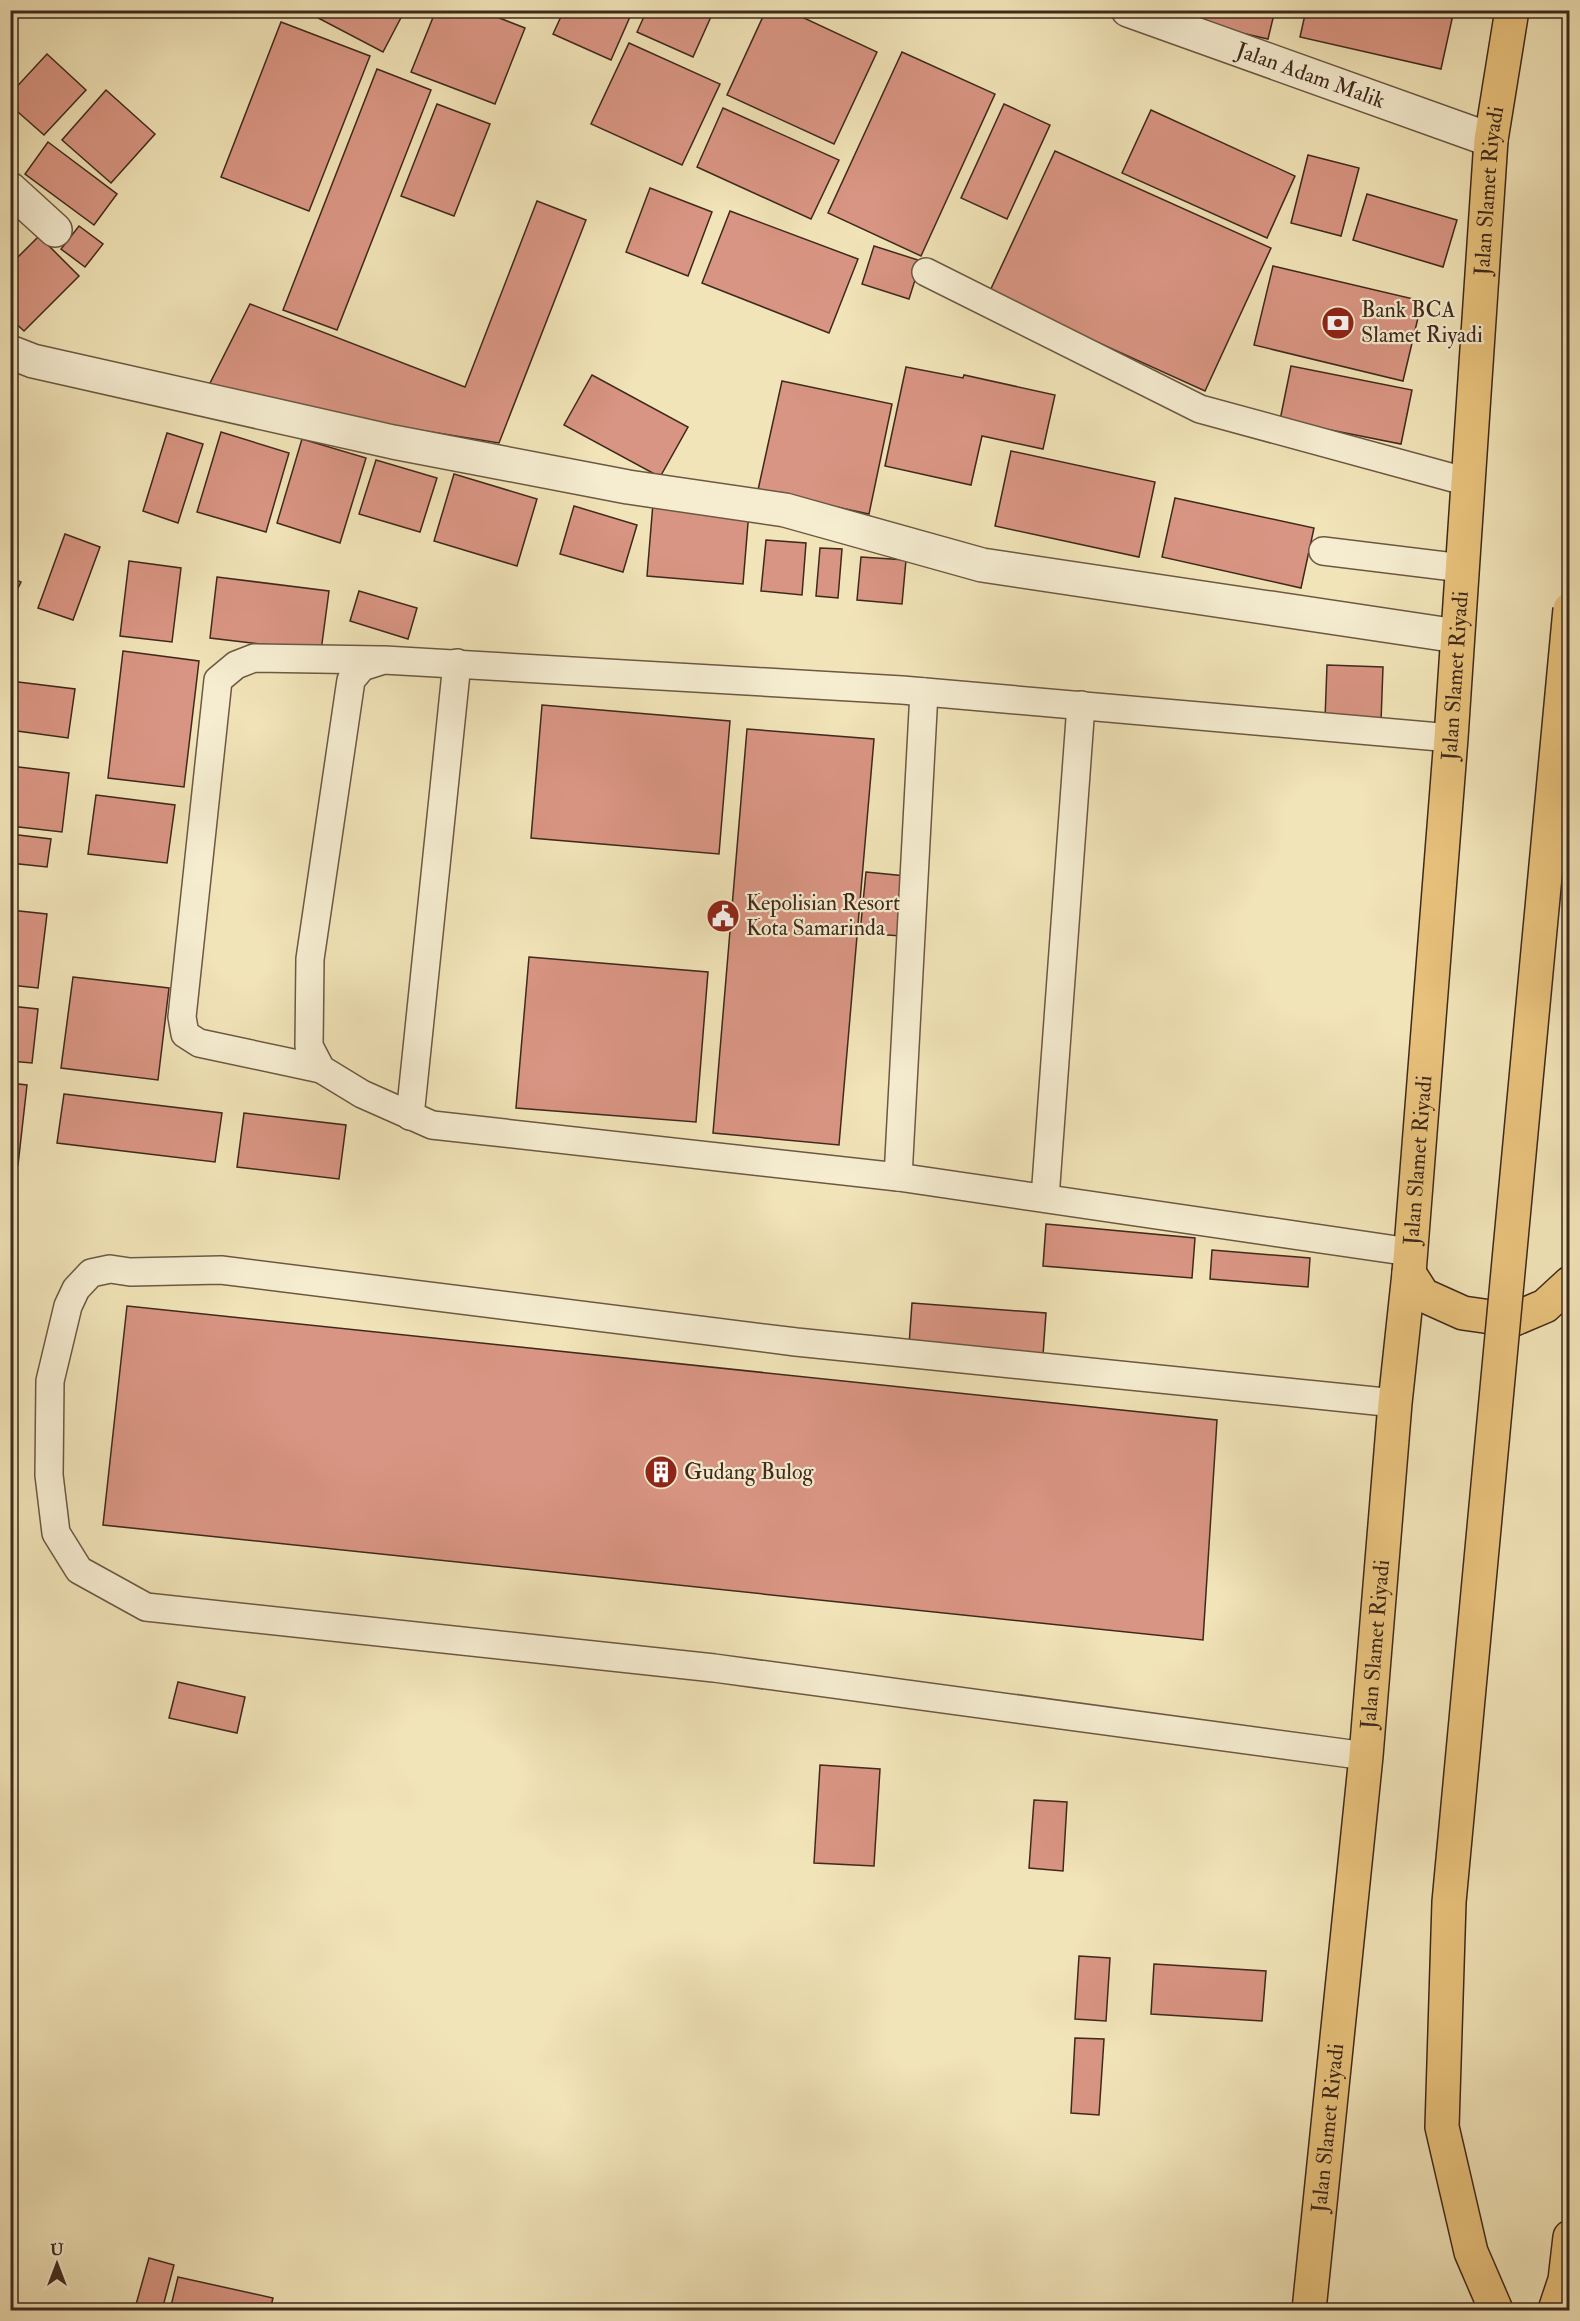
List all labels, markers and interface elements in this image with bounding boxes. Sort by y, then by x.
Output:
street label: Jalan Adam Malik [1232,36,1389,115]
street label: Jalan Slamet Riyadi [1468,104,1510,277]
place label: Bank BCA Slamet Riyadi [1361,296,1483,349]
bank icon: Bank BCA Slamet Riyadi [1320,305,1356,341]
street label: Jalan Slamet Riyadi [1435,590,1475,763]
place label: Kepolisian Resort Kota Samarinda [746,889,900,942]
public building icon: Kepolisian Resort Kota Samarinda [705,898,741,934]
street label: Jalan Slamet Riyadi [1397,1074,1438,1247]
building icon: Gudang Bulog [643,1454,679,1490]
place label: Gudang Bulog [684,1458,814,1486]
street label: Jalan Slamet Riyadi [1354,1558,1396,1731]
street label: Jalan Slamet Riyadi [1305,2042,1350,2215]
north arrow [27,2234,87,2294]
text: U [50,2240,64,2260]

